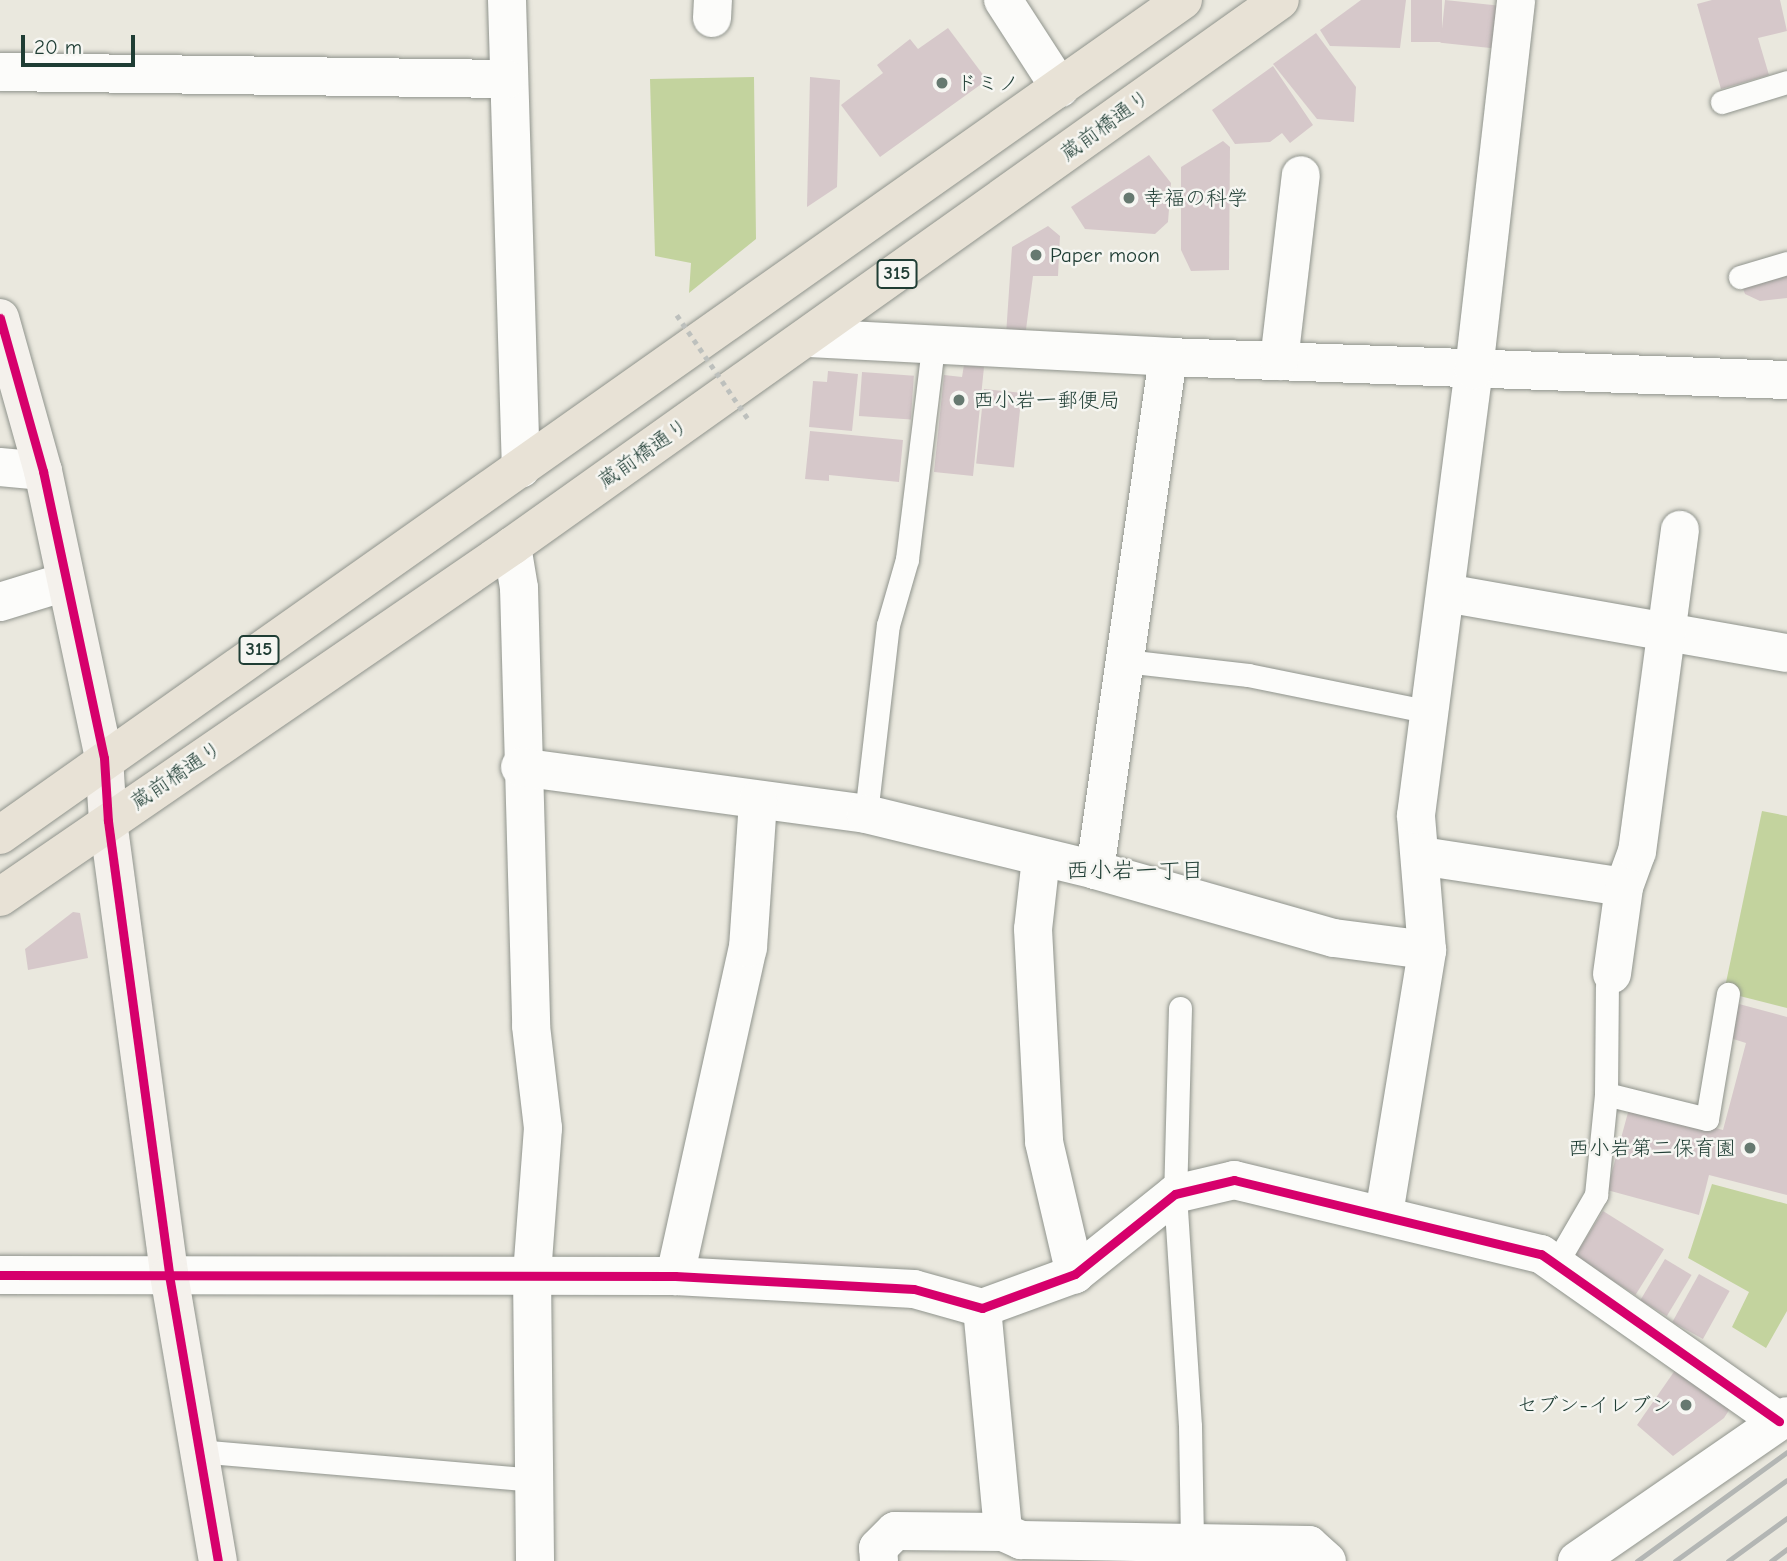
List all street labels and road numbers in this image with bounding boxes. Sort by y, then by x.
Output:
street label: 蔵前橋通り [1055,84,1155,166]
road number: 315 [876,258,918,290]
street label: 蔵前橋通り [593,413,693,493]
road number: 315 [238,635,280,666]
street label: 蔵前橋通り [125,735,227,815]

